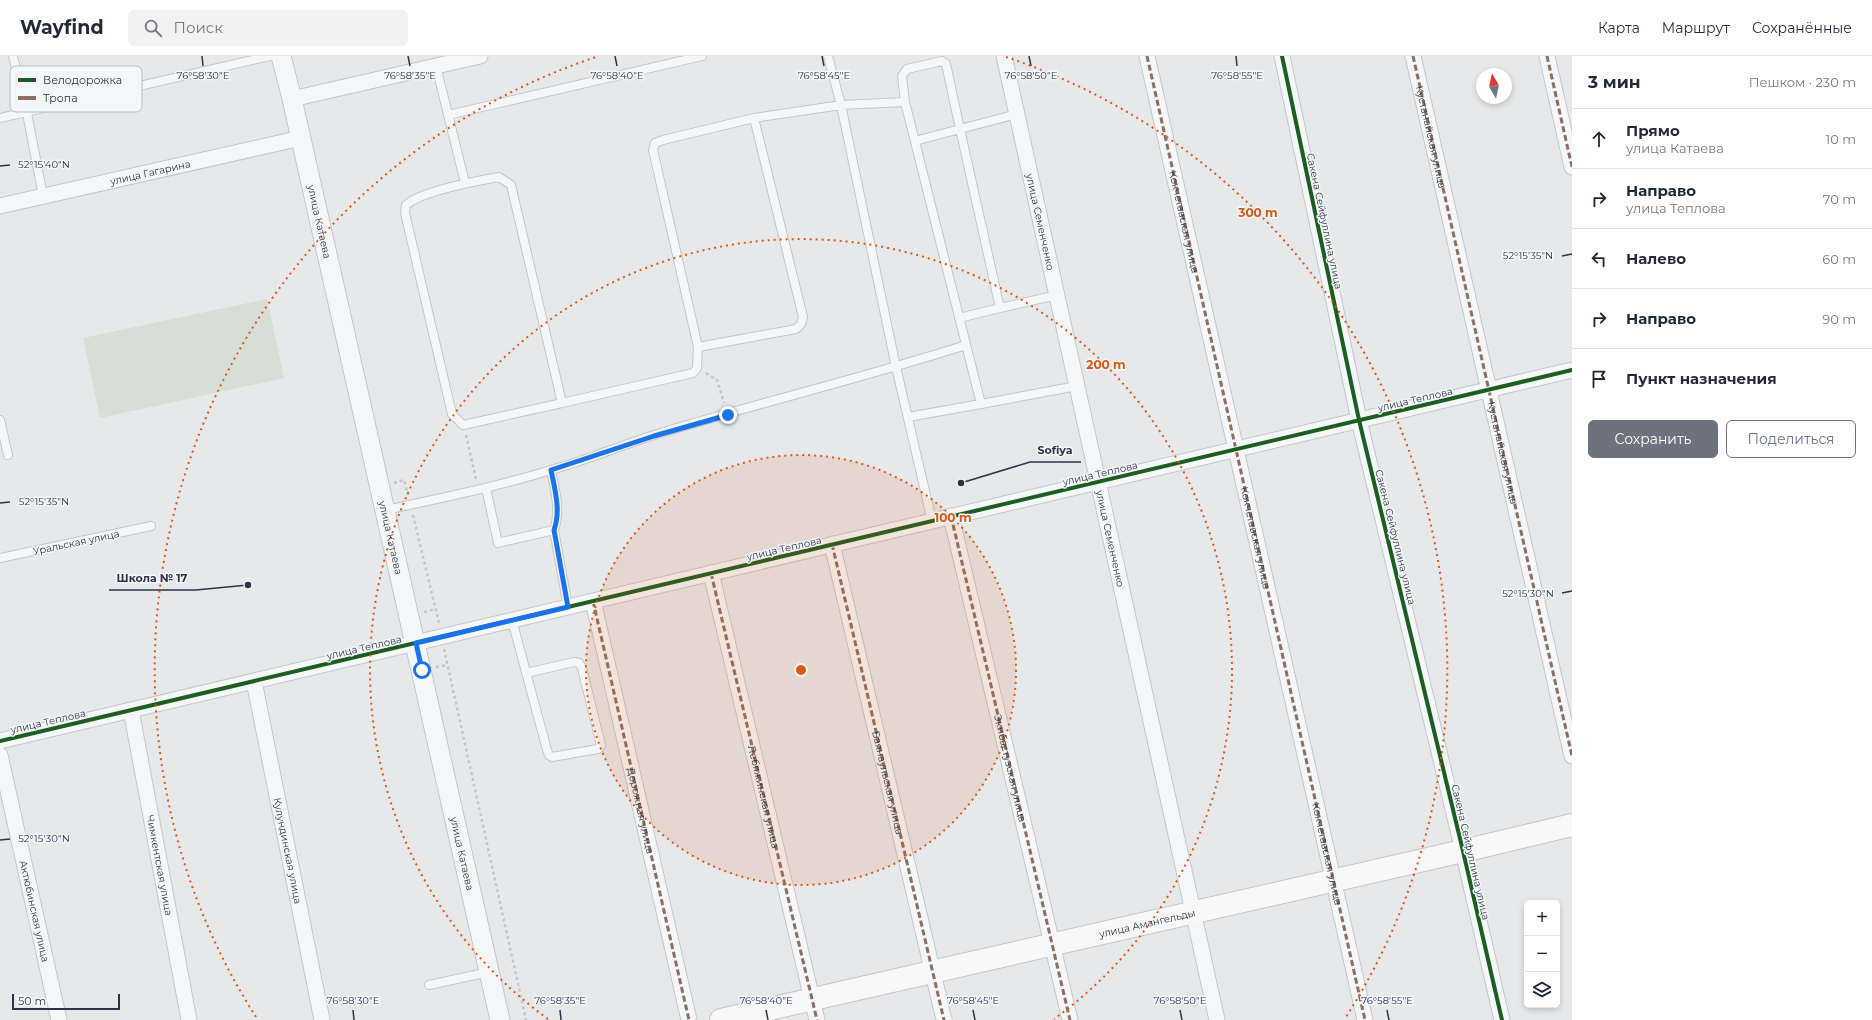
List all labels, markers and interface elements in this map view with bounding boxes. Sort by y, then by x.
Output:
search box [128,10,408,46]
text: Wayfind [20,16,104,39]
icon: search [142,17,164,39]
text: Поиск [174,18,223,37]
text: Карта [1598,19,1640,37]
text: Маршрут [1662,19,1730,37]
text: Сохранённые [1752,19,1852,37]
legend [10,66,142,112]
north arrow [1476,68,1512,104]
text: 76°58'30"E [177,69,230,82]
text: 76°58'35"E [384,69,436,82]
text: 76°58'40"E [590,69,644,82]
text: 76°58'45"E [798,69,850,82]
text: 76°58'50"E [1005,69,1058,82]
text: 76°58'55"E [1211,69,1263,82]
text: 3 мин [1588,72,1641,92]
text: Велодорожка [43,73,122,87]
text: Пешком · 230 m [1749,74,1856,90]
street label: Кустанайская улица [1413,84,1449,190]
text: Тропа [43,91,78,105]
text: Прямо [1626,121,1680,140]
icon: ahead [1588,128,1610,150]
text: 10 m [1826,131,1856,147]
text: улица Катаева [1626,140,1724,156]
street label: Сакена Сейфуллина улица [1304,152,1345,290]
street label: улица Гагарина [108,157,192,188]
text: 52°15'40"N [18,158,70,171]
street label: Кокчетавская улица [1166,169,1202,274]
street label: улица Семенченко [1023,171,1057,272]
text: Направо [1626,181,1696,200]
street label: улица Катаева [304,183,334,260]
icon: right [1588,188,1610,210]
text: 70 m [1823,191,1856,207]
text: улица Теплова [1626,200,1726,216]
text: 300 m [1237,205,1278,220]
icon: left [1588,248,1610,270]
text: 52°15'35"N [1503,249,1553,262]
text: Налево [1626,249,1686,268]
text: 60 m [1822,251,1856,267]
icon: right [1588,308,1610,330]
text: Направо [1626,309,1696,328]
text: 90 m [1822,311,1856,327]
text: 200 m [1086,357,1126,372]
icon: arrive [1588,368,1610,390]
text: Пункт назначения [1626,369,1777,388]
street label: улица Теплова [1375,385,1454,415]
street label: Кустанайская улица [1485,400,1521,506]
route end [719,406,737,424]
button: Сохранить [1588,420,1718,458]
button: Поделиться [1726,420,1856,458]
callout: Sofiya [1030,439,1081,462]
text: Sofiya [1038,443,1073,457]
street label: улица Теплова [1060,459,1139,489]
street label: Сакена Сейфуллина улица [1372,468,1419,606]
street label: Кокчетавская улица [1238,485,1273,590]
street label: улица Семенченко [1093,488,1127,588]
text: 52°15'35"N [19,495,69,508]
street label: улица Катаева [376,499,405,576]
text: 100 m [935,510,971,525]
street label: Уральская улица [32,527,121,558]
street label: улица Теплова [744,534,823,564]
callout: Школа № 17 [109,567,196,590]
text: Школа № 17 [117,571,188,585]
text: 52°15'30"N [1502,587,1554,600]
street label: улица Теплова [324,633,403,663]
route start [413,661,431,679]
centre of rings [794,663,808,677]
street label: улица Теплова [8,707,87,737]
street label: Экибастузская улица [991,713,1029,823]
street label: Баянаульская улица [869,729,906,836]
street label: Лебяжинская улица [745,744,782,850]
street label: Дорожная улица [624,766,657,855]
street label: Сакена Сейфуллина улица [1449,783,1492,921]
street label: Кулундинская улица [271,796,305,905]
street label: Кокчетавская улица [1309,802,1345,906]
street label: Чимкентская улица [144,814,175,917]
street label: улица Катаева [447,815,477,892]
text: 52°15'30"N [18,832,70,845]
street label: Актюбинская улица [17,859,52,963]
map controls [1524,900,1560,1008]
button: + [1524,900,1560,936]
street label: улица Амангельды [1097,906,1197,941]
button: − [1524,936,1560,972]
button: layers [1524,972,1560,1008]
scale bar [12,992,120,1011]
text: 50 m [18,994,46,1008]
text: 76°58'30"E [327,994,380,1007]
text: 76°58'35"E [534,994,586,1007]
text: 76°58'40"E [739,994,793,1007]
text: 76°58'45"E [947,994,999,1007]
text: 76°58'50"E [1154,994,1207,1007]
text: 76°58'55"E [1361,994,1413,1007]

